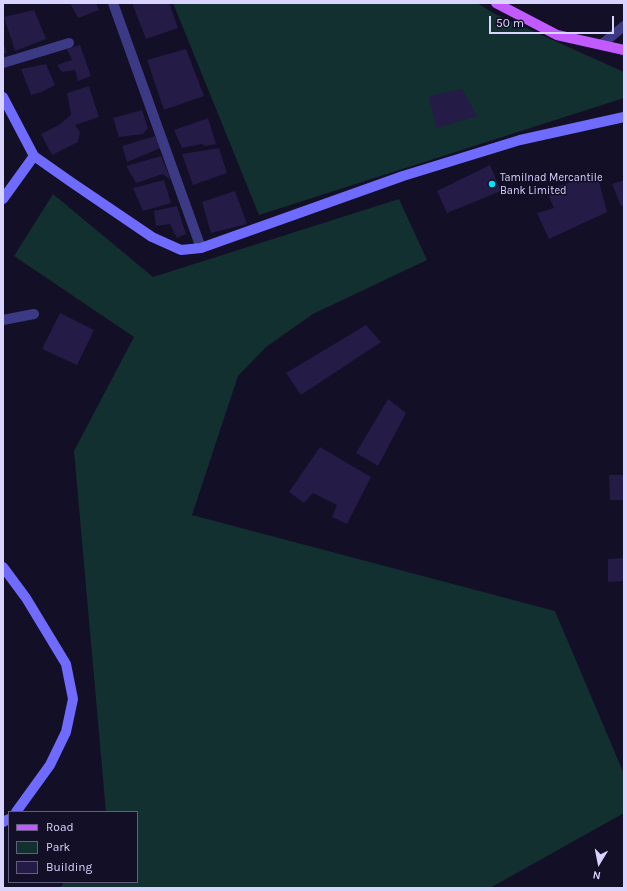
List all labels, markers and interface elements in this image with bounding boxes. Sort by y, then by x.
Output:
scale bar [491,8,616,34]
text: 50 m [496,16,524,30]
place label: Tamilnad Mercantile Bank Limited [500,171,603,197]
marker: Tamilnad Mercantile Bank Limited [487,179,497,189]
legend [8,811,138,883]
text: Road [46,820,74,834]
text: Park [46,840,70,854]
north arrow [579,843,619,883]
text: Building [46,860,92,874]
text: N [592,868,602,882]

